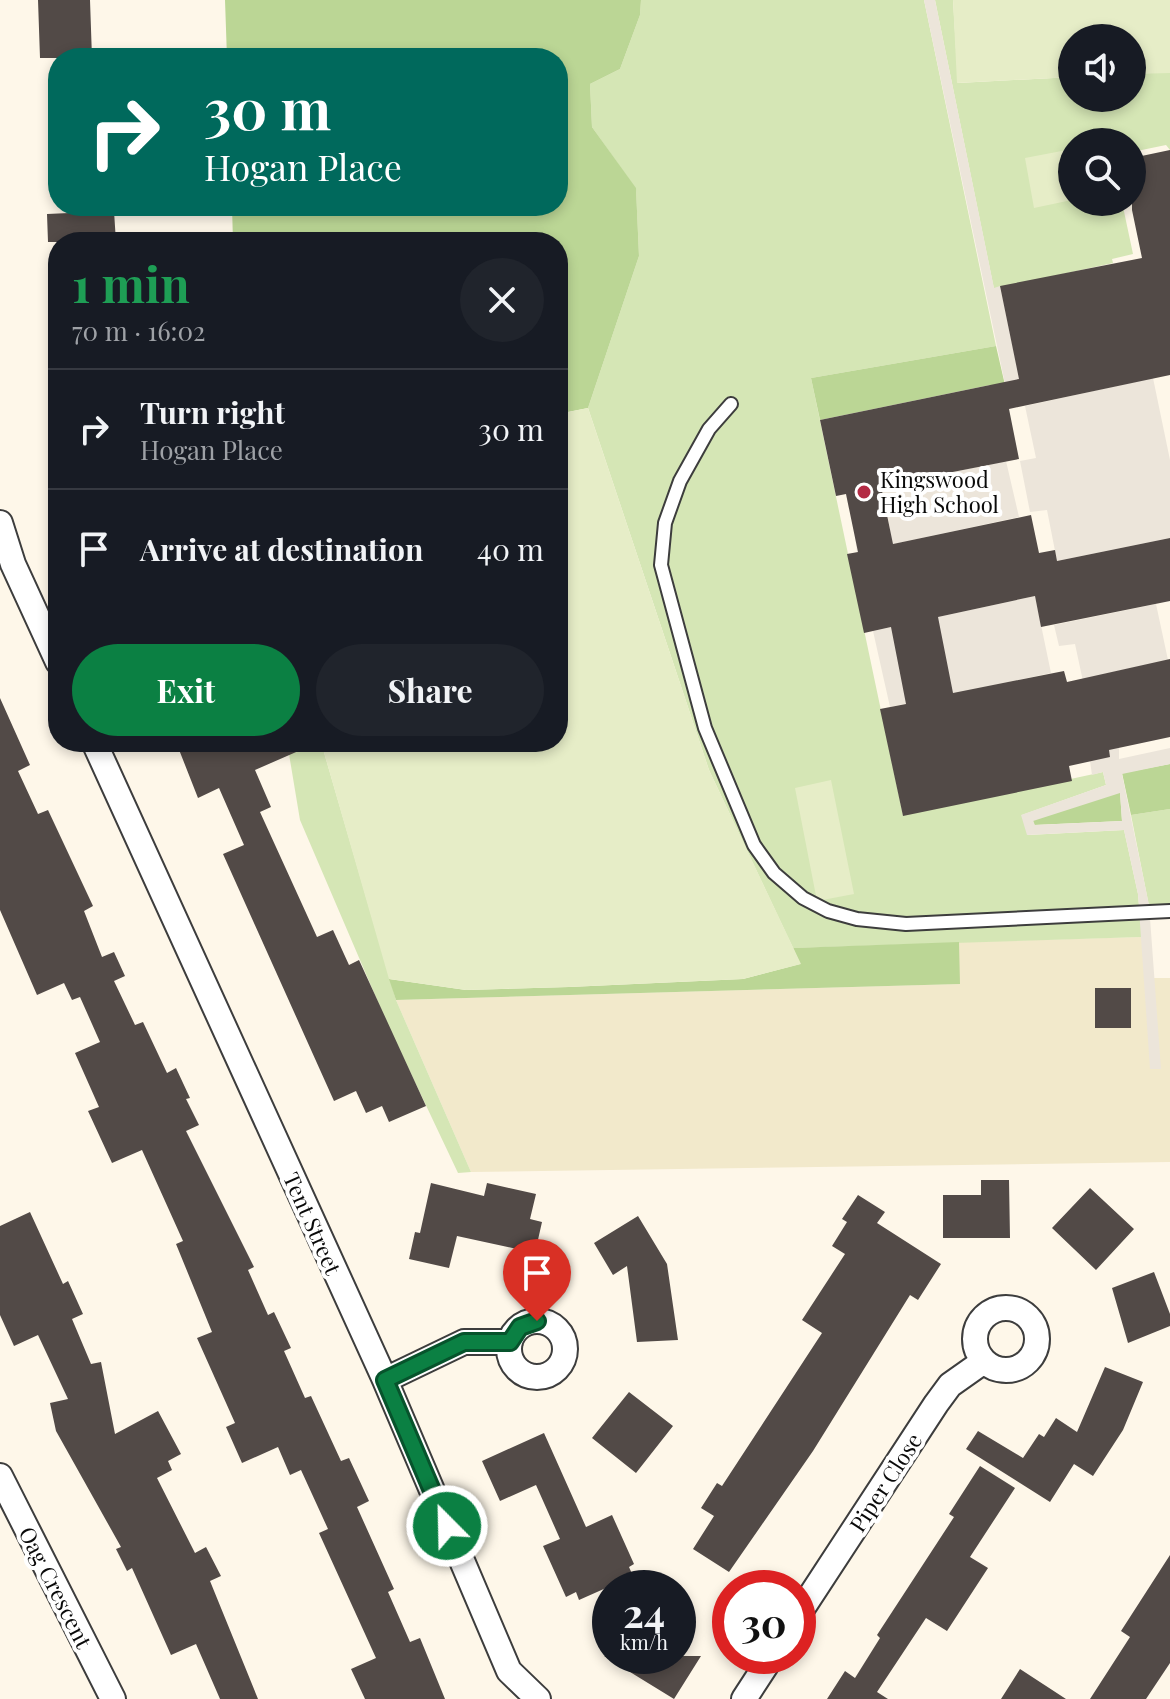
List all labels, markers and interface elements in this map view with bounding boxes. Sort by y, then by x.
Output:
map controls [1058,24,1146,216]
button: sound [1058,24,1146,112]
text: 30 m [204,70,331,145]
icon: right [72,80,176,184]
button: search [1058,128,1146,216]
text: Hogan Place [204,142,402,190]
text: 1 min [72,251,190,315]
button: close [460,258,544,342]
text: 70 m · 16:02 [72,313,206,348]
text: Turn right [140,392,285,432]
icon: right [72,407,116,451]
text: 30 m [478,409,544,449]
text: Hogan Place [140,432,283,467]
place label: Kingswood High School [880,464,999,519]
marker: Kingswood High School [855,483,873,501]
icon: arrive [72,527,116,571]
text: Arrive at destination [140,529,423,569]
text: 40 m [477,529,544,569]
button: Exit [72,644,300,736]
button: Share [316,644,544,736]
street label: Tent Street [277,1167,349,1280]
pin [503,1239,571,1321]
icon: arrive [515,1251,559,1295]
street label: Piper Close [842,1427,928,1537]
position arrow [405,1484,489,1568]
street label: Oag Crescent [13,1521,100,1654]
speed limit sign: 30 [712,1570,816,1674]
text: 24 [623,1585,665,1638]
text: km/h [620,1628,668,1655]

